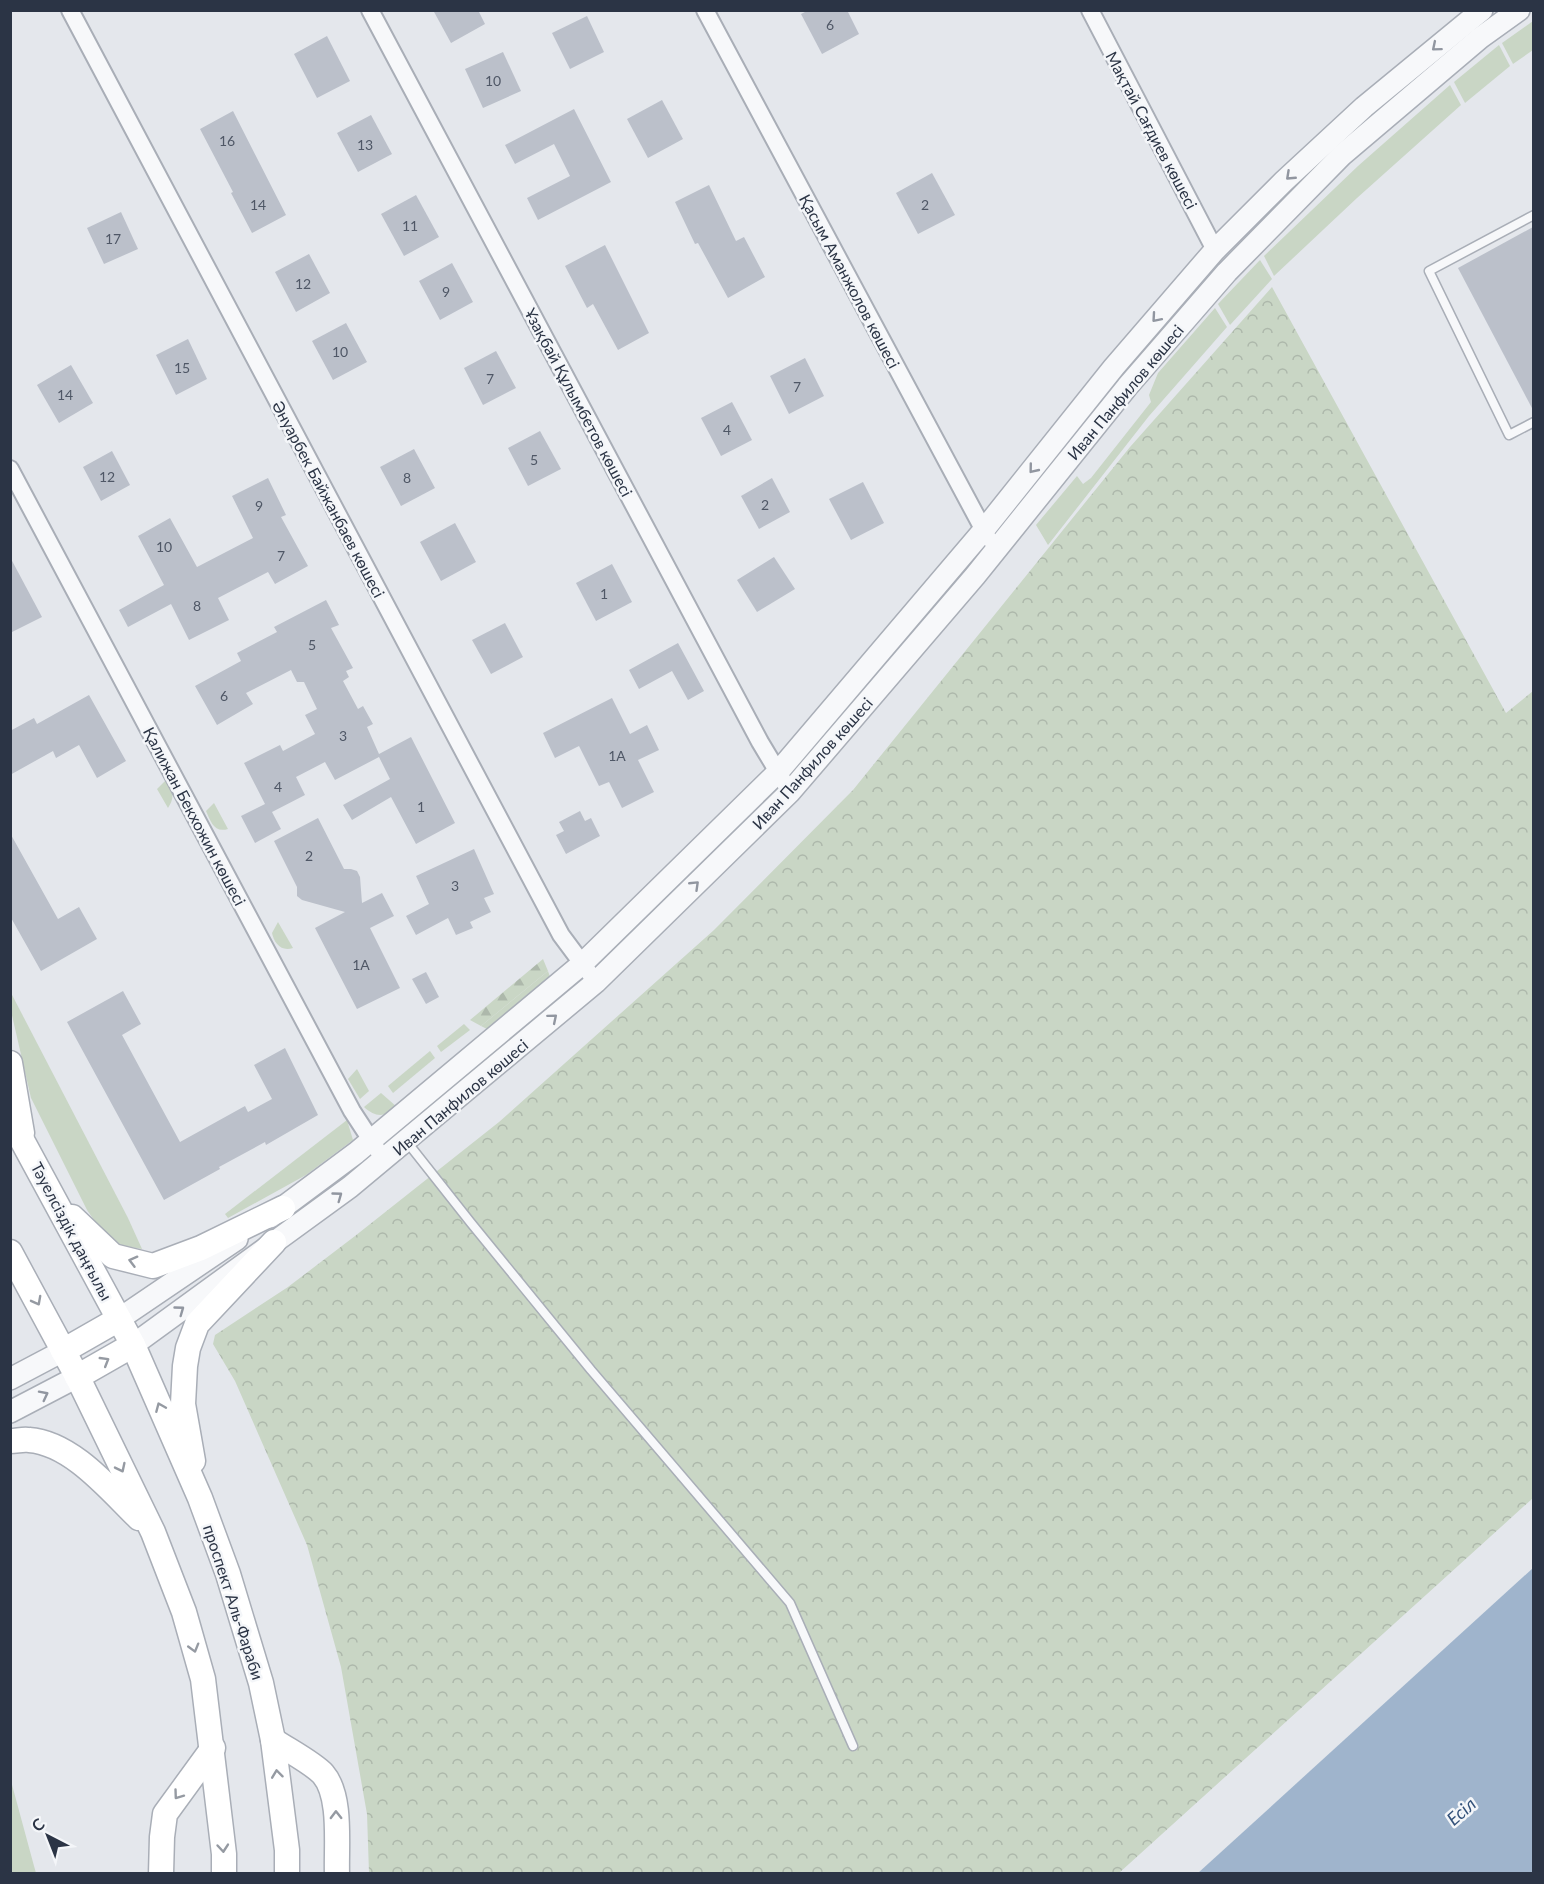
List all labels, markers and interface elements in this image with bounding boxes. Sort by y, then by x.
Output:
house number: 6 [826,16,834,33]
one-way arrow [1432,40,1443,51]
street label: Мақтай Сағдиев көшесі [1102,48,1202,212]
house number: 10 [485,72,501,89]
house number: 16 [219,132,235,149]
house number: 13 [357,136,373,153]
one-way arrow [1286,169,1296,180]
street label: Қасым Аманжолов көшесі [796,191,904,371]
house number: 14 [250,196,266,213]
house number: 2 [921,196,929,213]
house number: 11 [402,217,418,234]
house number: 17 [105,230,121,247]
house number: 12 [295,275,311,292]
house number: 9 [442,283,450,300]
street label: Ұзақбай Құлымбетов көшесі [521,305,637,499]
one-way arrow [1153,311,1164,322]
street label: Иван Панфилов көшесі [1063,321,1187,463]
house number: 10 [332,343,348,360]
house number: 15 [174,359,190,376]
house number: 7 [486,370,494,387]
house number: 7 [793,378,801,395]
house number: 14 [57,386,73,403]
street label: Әнуарбек Байжанбаев көшесі [269,397,389,601]
house number: 4 [723,421,731,438]
house number: 5 [530,451,538,468]
one-way arrow [1029,462,1040,473]
house number: 12 [99,468,115,485]
house number: 8 [403,469,411,486]
house number: 2 [761,496,769,513]
house number: 9 [255,497,263,514]
house number: 10 [156,538,172,555]
house number: 7 [277,547,285,564]
house number: 1 [600,585,608,602]
house number: 8 [193,597,201,614]
house number: 5 [308,636,316,653]
house number: 6 [220,687,228,704]
street label: Иван Панфилов көшесі [748,693,876,833]
street label: Қалижан Бекхожин көшесі [140,723,250,909]
house number: 3 [339,727,347,744]
house number: 1А [608,747,626,764]
house number: 4 [274,778,282,795]
house number: 1 [417,798,425,815]
house number: 2 [305,847,313,864]
house number: 3 [451,877,459,894]
one-way arrow [689,881,699,892]
house number: 1А [352,956,370,973]
one-way arrow [546,1015,557,1026]
street label: Иван Панфилов көшесі [389,1035,531,1159]
street label: Тәуелсіздік даңғылы [28,1159,116,1303]
one-way arrow [332,1192,343,1203]
one-way arrow [128,1256,139,1268]
one-way arrow [30,1295,41,1306]
one-way arrow [174,1306,185,1317]
one-way arrow [99,1357,109,1368]
one-way arrow [38,1390,49,1402]
one-way arrow [155,1403,167,1414]
one-way arrow [114,1461,126,1472]
street label: проспект Аль-Фараби [200,1522,268,1682]
one-way arrow [187,1642,199,1653]
one-way arrow [271,1769,284,1778]
one-way arrow [174,1789,185,1800]
water label: Есіл [1442,1792,1480,1830]
north arrow [18,1806,78,1866]
one-way arrow [329,1811,342,1820]
text: С [27,1814,48,1835]
one-way arrow [216,1844,229,1853]

